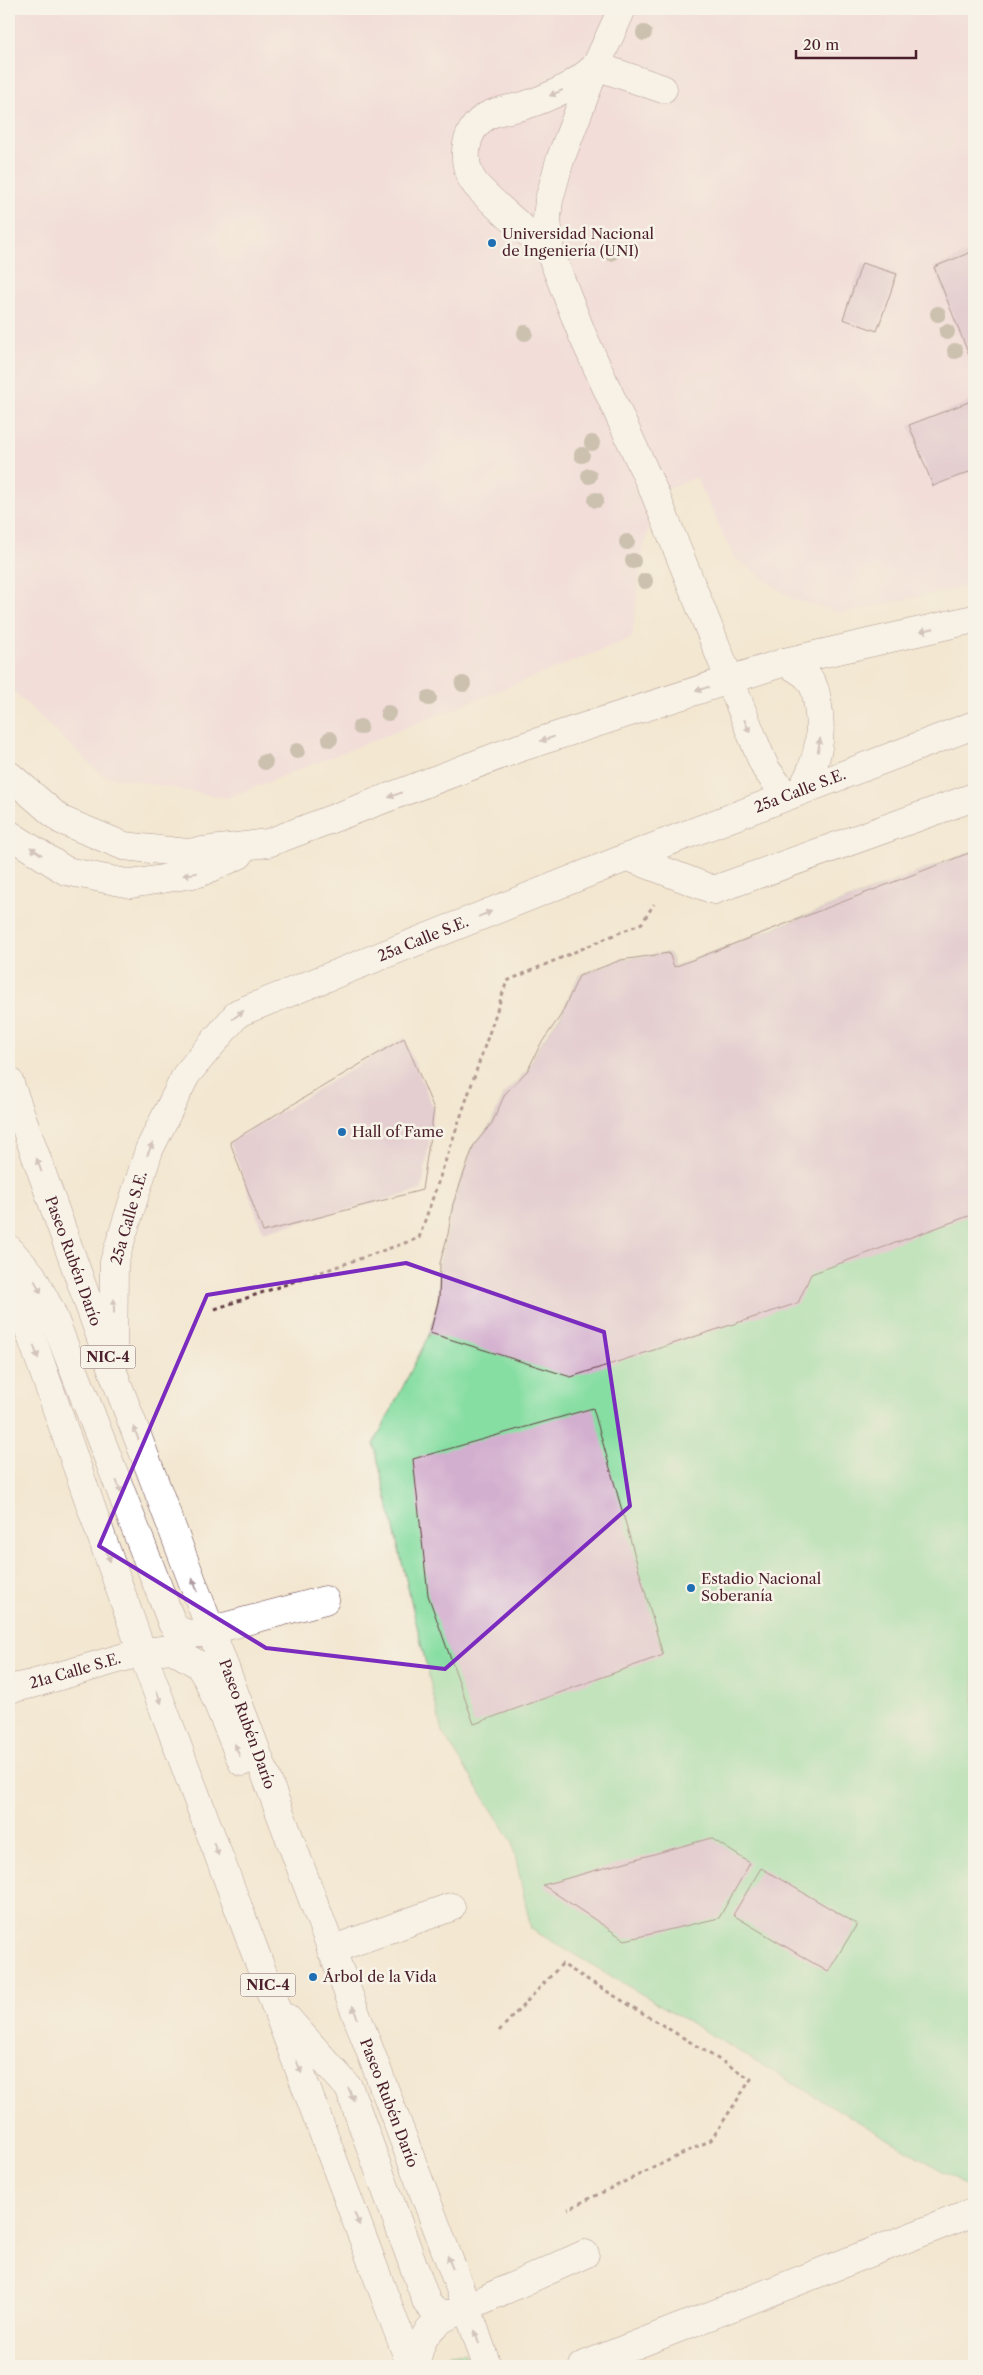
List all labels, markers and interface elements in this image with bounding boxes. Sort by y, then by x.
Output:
scale bar [796,28,916,60]
text: 20 m [803,35,839,54]
one-way arrow [549,90,563,98]
place label: Universidad Nacional de Ingeniería (UNI) [502,224,655,260]
marker: Universidad Nacional de Ingeniería (UNI) [486,237,498,249]
one-way arrow [919,626,934,634]
one-way arrow [694,685,709,693]
one-way arrow [744,718,751,733]
one-way arrow [540,736,555,743]
one-way arrow [816,737,824,753]
street label: 25a Calle S.E. [751,764,848,817]
one-way arrow [387,791,402,799]
one-way arrow [29,847,42,856]
one-way arrow [182,870,198,878]
one-way arrow [478,909,493,917]
street label: 25a Calle S.E. [375,912,471,965]
one-way arrow [232,1010,245,1020]
place label: Hall of Fame [352,1122,444,1141]
marker: Hall of Fame [336,1126,348,1138]
one-way arrow [146,1141,154,1156]
one-way arrow [35,1157,43,1172]
street label: 25a Calle S.E. [106,1169,151,1267]
street label: Paseo Rubén Darío [41,1193,106,1328]
one-way arrow [34,1280,42,1295]
one-way arrow [110,1298,118,1314]
one-way arrow [33,1345,41,1360]
road number: NIC-4 [80,1345,136,1368]
one-way arrow [132,1425,140,1440]
one-way arrow [115,1479,123,1494]
one-way arrow [104,1547,112,1562]
place label: Estadio Nacional Soberanía [701,1569,822,1605]
one-way arrow [190,1577,198,1592]
marker: Estadio Nacional Soberanía [685,1582,697,1594]
street label: 21a Calle S.E. [27,1648,123,1693]
street label: Paseo Rubén Darío [215,1656,280,1791]
one-way arrow [156,1690,163,1705]
one-way arrow [233,1742,240,1757]
one-way arrow [213,1842,221,1856]
place label: Árbol de la Vida [322,1967,437,1986]
marker: Árbol de la Vida [307,1971,319,1983]
road number: NIC-4 [240,1974,296,1996]
one-way arrow [351,2004,359,2019]
street label: Paseo Rubén Darío [356,2036,423,2170]
one-way arrow [296,2059,303,2074]
one-way arrow [347,2087,355,2101]
one-way arrow [354,2211,361,2226]
one-way arrow [446,2254,454,2269]
one-way arrow [473,2329,480,2344]

